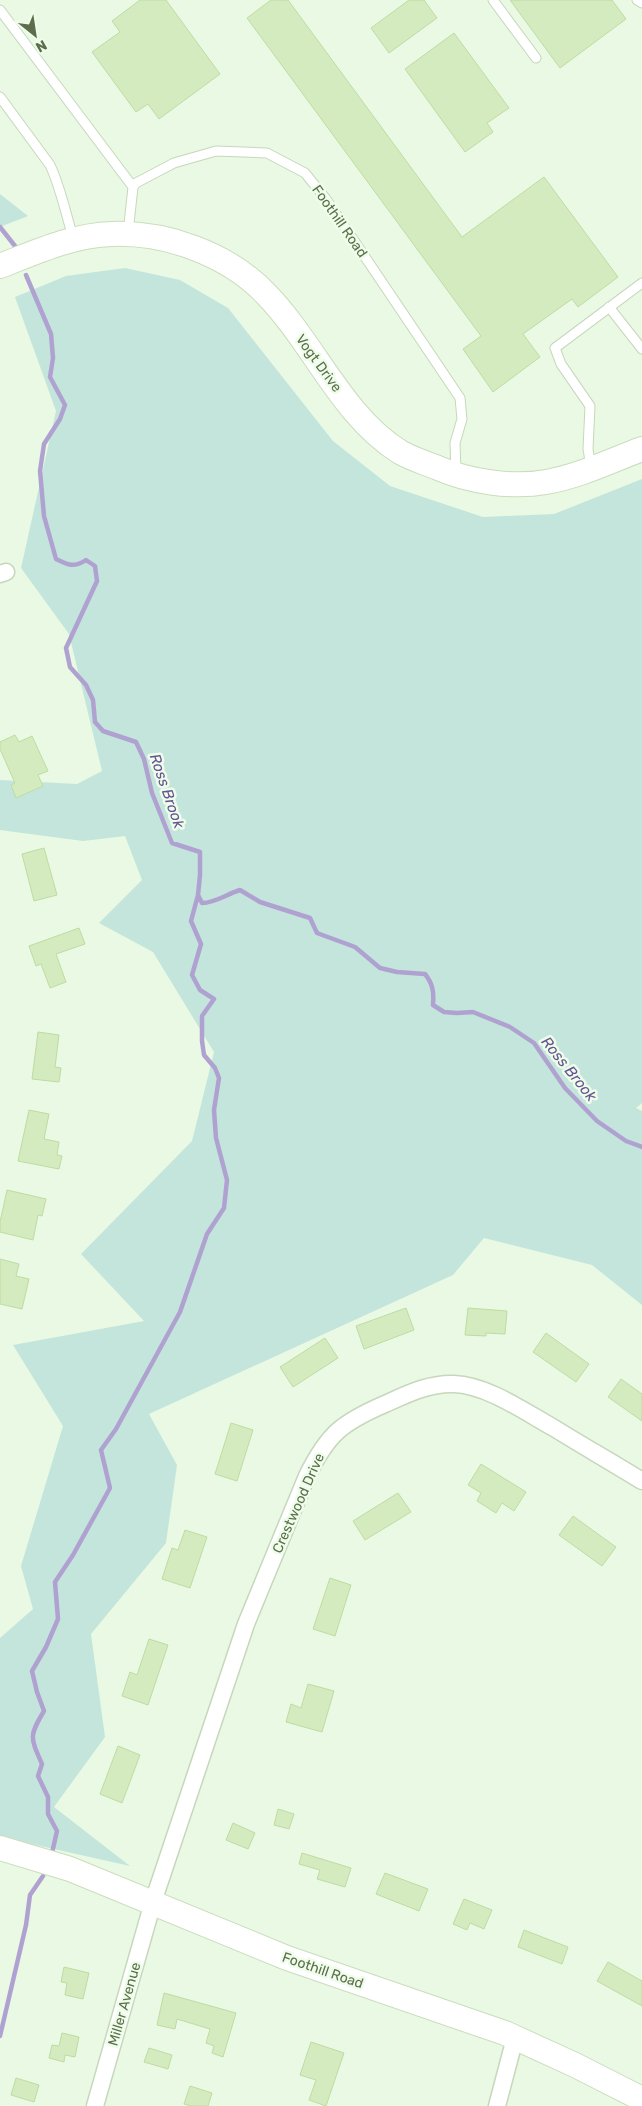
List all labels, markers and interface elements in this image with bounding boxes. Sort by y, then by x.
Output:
north arrow [10,10,60,60]
text: N [33,36,50,56]
street label: Foothill Road [308,182,371,261]
street label: Vogt Drive [292,331,345,396]
water label: Ross Brook [146,751,188,831]
water label: Ross Brook [537,1033,601,1105]
street label: Crestwood Drive [269,1450,328,1556]
street label: Foothill Road [280,1949,366,1992]
street label: Miller Avenue [104,1960,145,2048]

